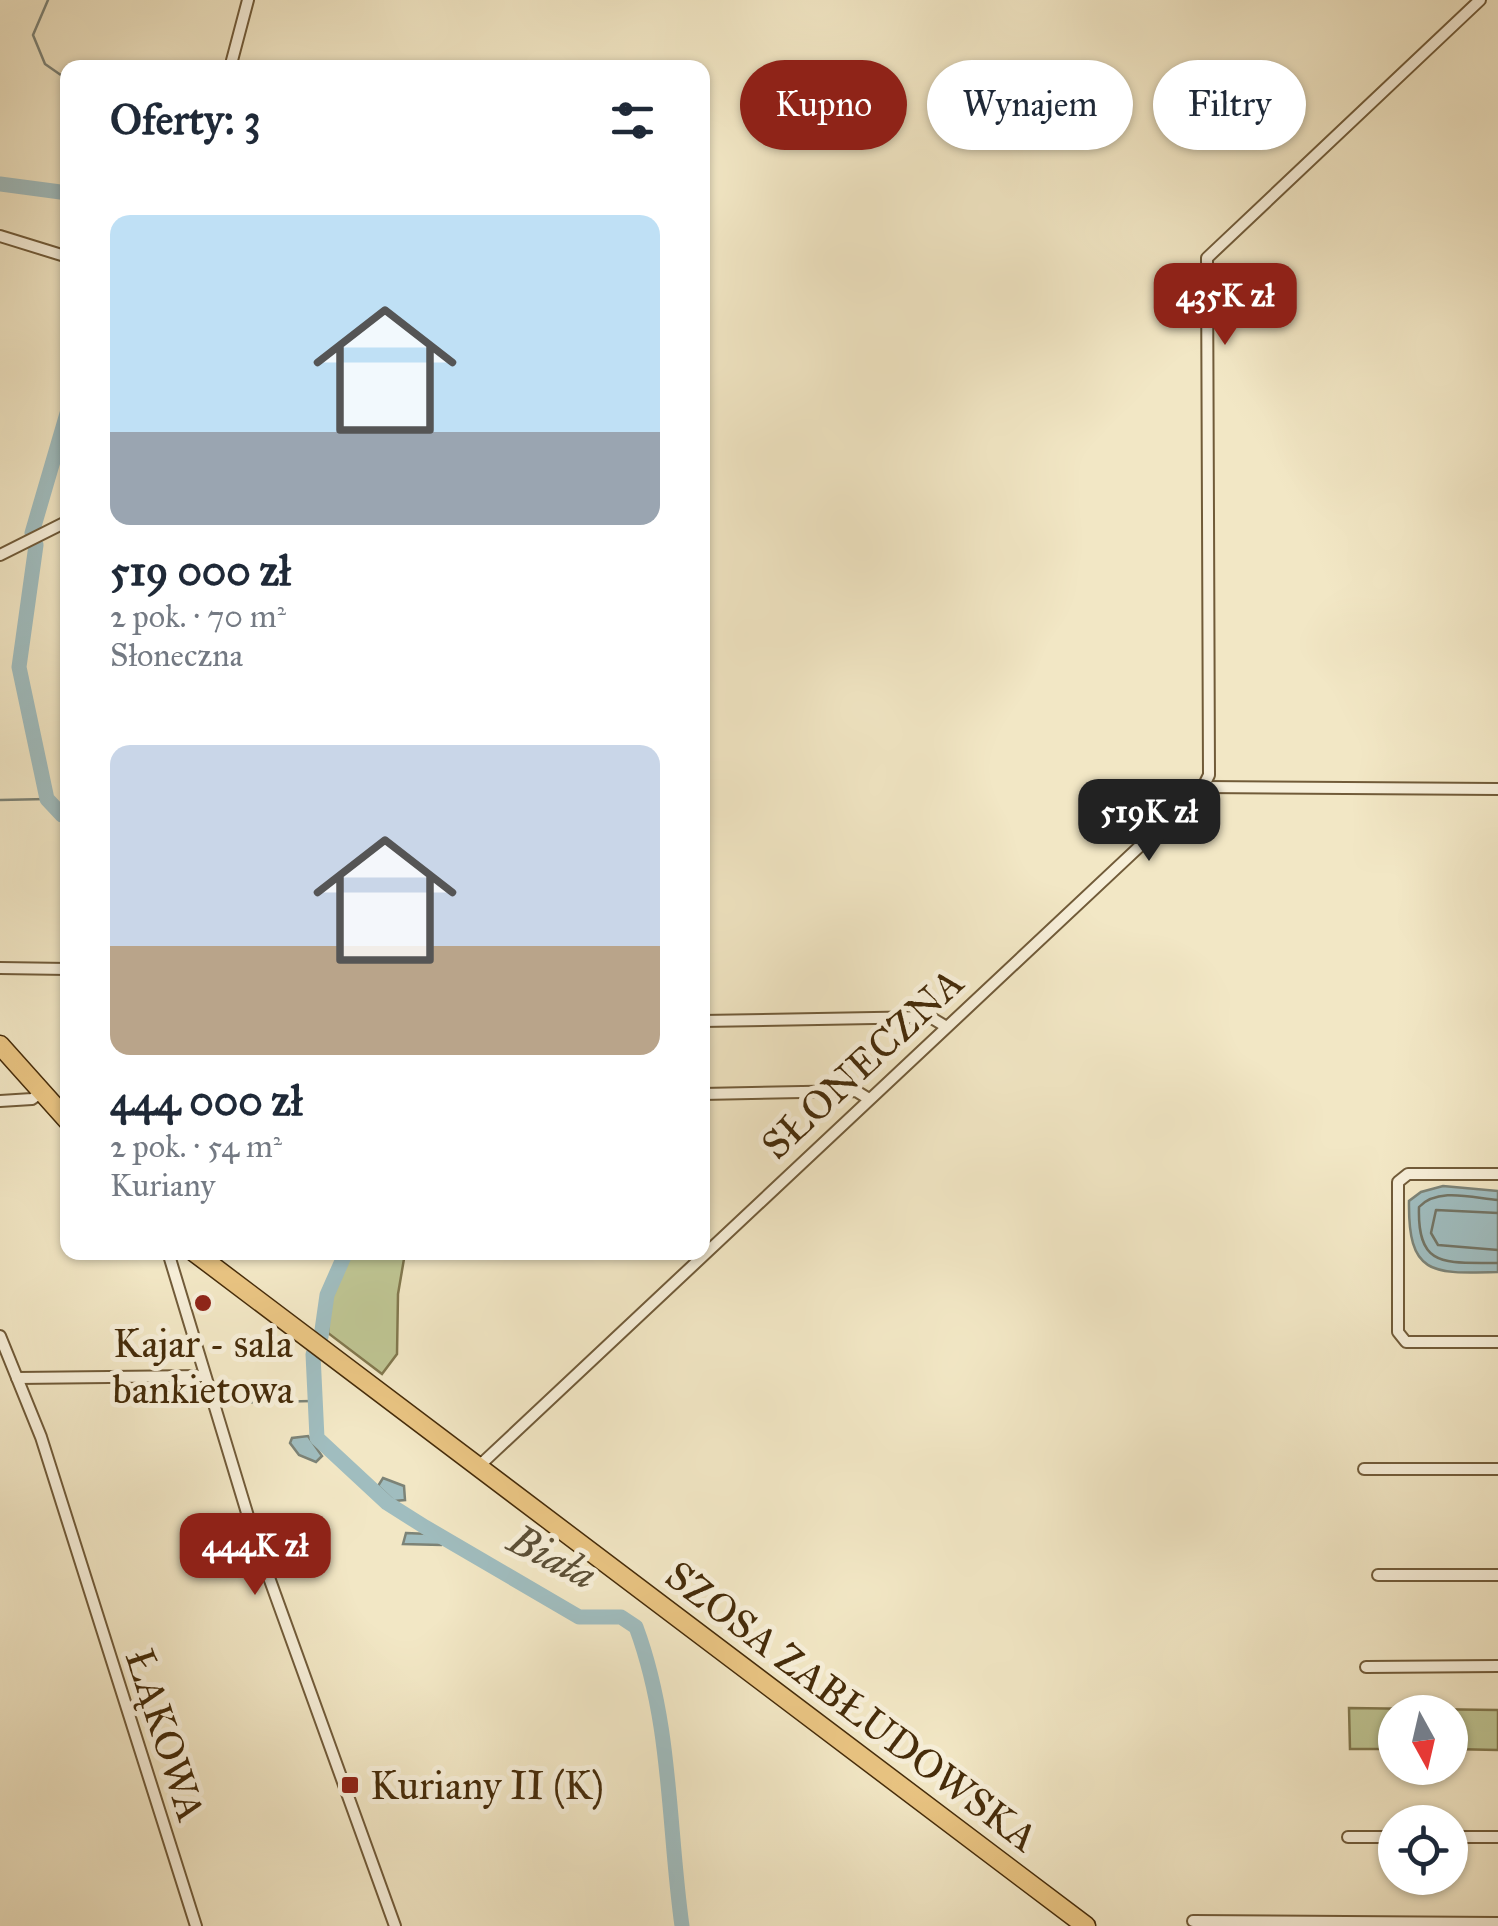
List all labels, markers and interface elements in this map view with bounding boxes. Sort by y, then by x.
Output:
chip: Kupno [740,60,907,150]
chip: Wynajem [927,60,1133,150]
chip: Filtry [1153,60,1306,150]
icon: filters [605,93,660,148]
text: Oferty: 3 [110,94,261,146]
pin: 435K zł [1133,263,1317,348]
text: 435K zł [1176,276,1274,315]
icon: home [295,280,475,460]
text: 519 000 zł [110,545,291,597]
text: 2 pok. · 70 m² [110,597,286,636]
text: Słoneczna [110,636,243,675]
pin: 519K zł [1057,779,1241,864]
text: 519K zł [1100,792,1198,831]
icon: home [295,810,475,990]
street label: SŁONECZNA [751,957,973,1169]
text: 444 000 zł [110,1075,302,1127]
text: 2 pok. · 54 m² [110,1127,282,1166]
text: Kuriany [110,1166,215,1205]
marker: Kajar - sala bankietowa [192,1292,214,1314]
place label: Kajar - sala bankietowa [112,1319,294,1414]
water label: Biała [498,1512,605,1601]
pin: 444K zł [163,1513,347,1598]
text: 444K zł [202,1526,308,1565]
street label: SZOSA ZABŁUDOWSKA [656,1551,1047,1862]
street label: ŁĄKOWA [115,1643,216,1827]
north arrow [1378,1695,1468,1785]
map controls [1378,1695,1468,1895]
place label: Kuriany II (K) [370,1761,604,1810]
marker: Kuriany II (K) [339,1774,361,1796]
button: locate [1378,1805,1468,1895]

